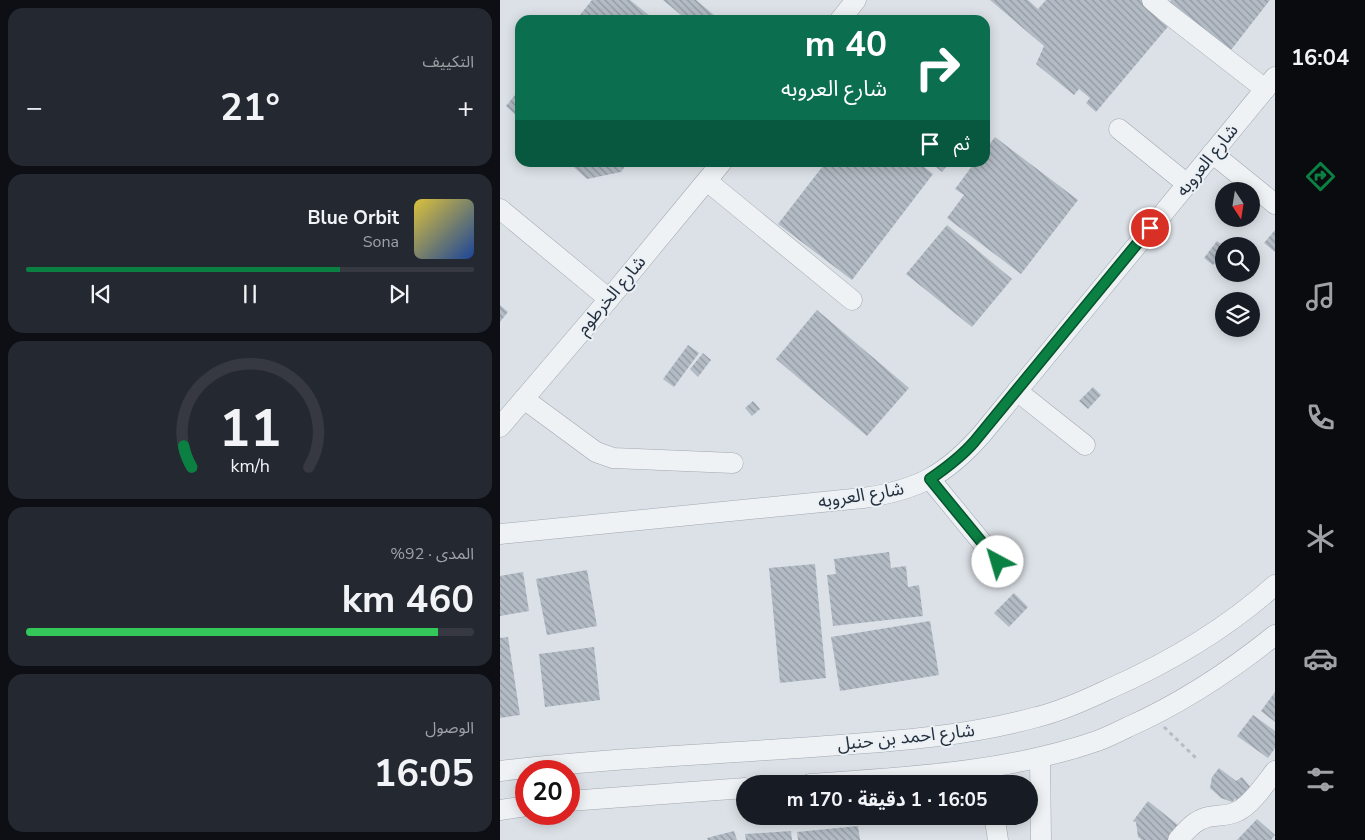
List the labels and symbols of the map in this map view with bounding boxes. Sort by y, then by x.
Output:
street label: شارع العروبه [1170,119,1245,203]
north arrow [1215,182,1260,228]
pin [1129,207,1171,249]
street label: شارع الخرطوم [571,250,653,341]
street label: شارع العروبه [816,476,906,516]
position arrow [971,535,1023,587]
street label: شارع احمد بن حنبل [836,718,976,758]
speed limit sign: 20 [515,760,580,825]

